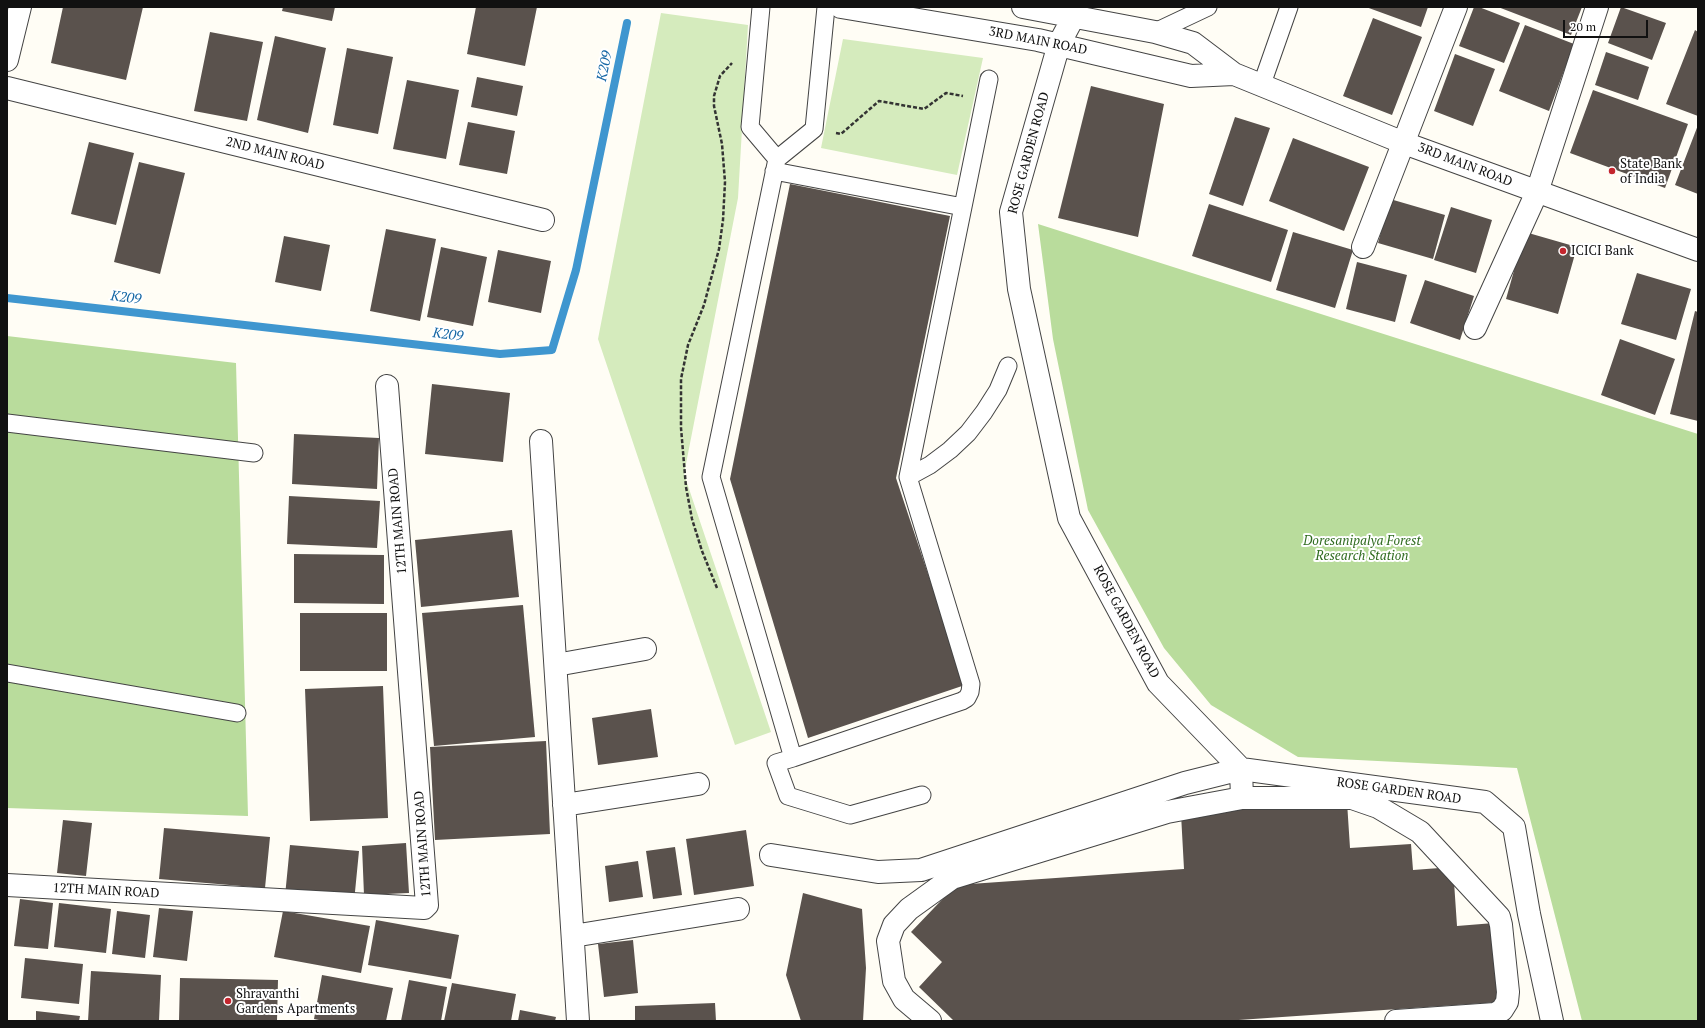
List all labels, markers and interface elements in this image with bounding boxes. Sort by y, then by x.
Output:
scale bar [1565,12,1650,38]
text: 20 m [1570,19,1596,34]
street label: 3RD MAIN ROAD [988,24,1088,58]
water label: K209 [594,49,616,83]
street label: ROSE GARDEN ROAD [1005,90,1053,216]
street label: 2ND MAIN ROAD [224,134,326,174]
street label: 3RD MAIN ROAD [1416,140,1514,190]
place label: State Bank of India [1620,156,1682,187]
marker: State Bank of India [1607,166,1617,176]
place label: ICICI Bank [1571,243,1634,259]
marker: ICICI Bank [1558,246,1568,256]
water label: K209 [110,288,142,308]
water label: K209 [432,325,464,345]
street label: 12TH MAIN ROAD [386,467,410,575]
park label: Doresanipalya Forest Research Station [1303,533,1421,564]
street label: ROSE GARDEN ROAD [1090,563,1162,681]
street label: ROSE GARDEN ROAD [1336,775,1462,807]
street label: 12TH MAIN ROAD [411,790,435,898]
street label: 12TH MAIN ROAD [52,880,160,902]
place label: Shravanthi Gardens Apartments [236,986,355,1017]
marker: Shravanthi Gardens Apartments [223,996,233,1006]

